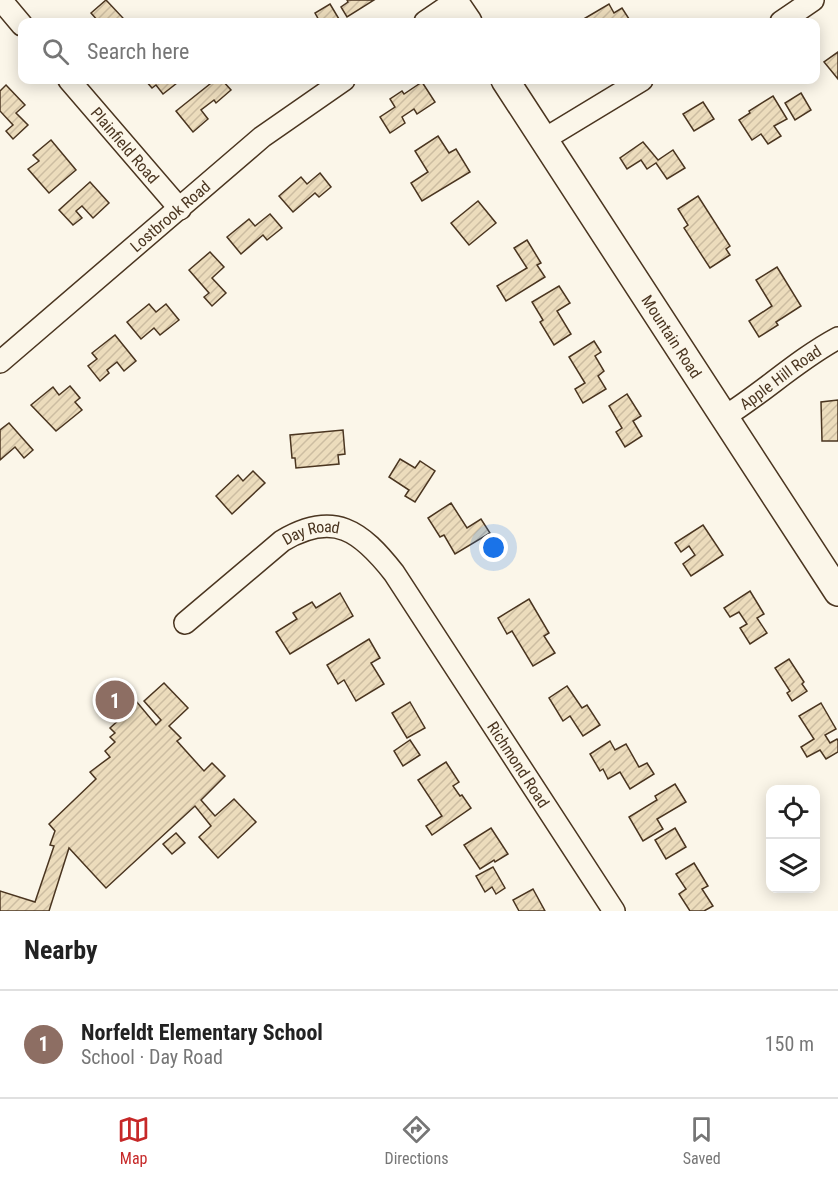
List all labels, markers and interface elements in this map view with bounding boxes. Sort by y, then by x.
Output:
search box [18,18,820,84]
icon: search [39,35,72,68]
text: Search here [87,39,189,64]
street label: Plainfield Road [87,104,163,187]
street label: Lostbrook Road [126,177,214,256]
street label: Mountain Road [637,292,705,382]
street label: Apple Hill Road [736,341,825,414]
street label: Day Road [279,517,341,549]
your location [479,533,508,562]
pin: 1 [96,678,134,722]
street label: Richmond Road [483,718,553,811]
map controls [766,785,820,893]
button: locate [766,785,820,839]
button: layers [766,839,820,893]
text: Nearby [24,935,98,965]
text: Norfeldt Elementary School [81,1020,323,1045]
text: 1 [38,1032,49,1056]
text: 150 m [765,1032,814,1056]
text: School · Day Road [81,1045,223,1069]
tab: Map [117,1113,150,1168]
tab: Directions [385,1113,448,1168]
tab: Saved [683,1113,721,1168]

